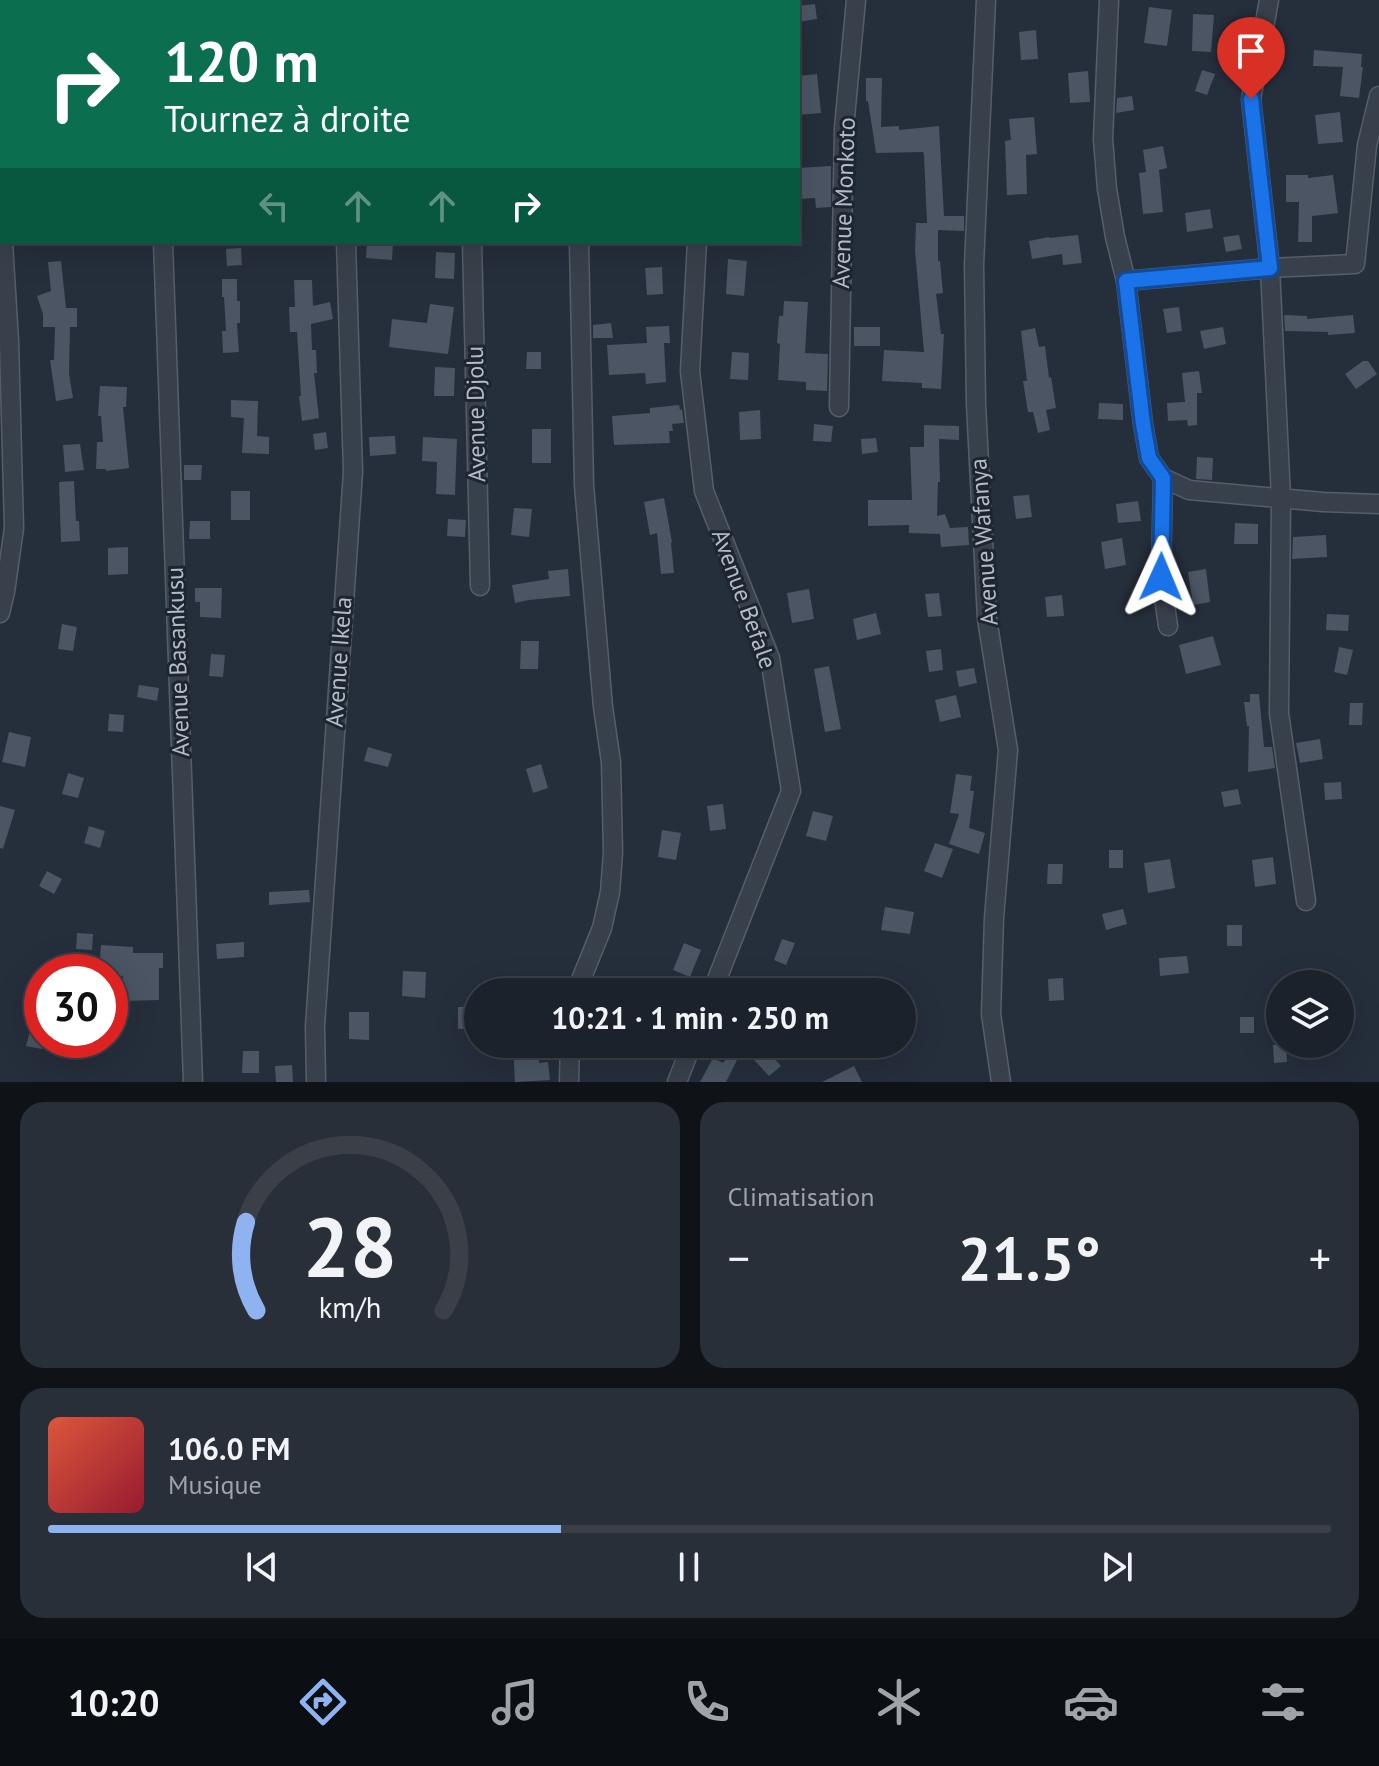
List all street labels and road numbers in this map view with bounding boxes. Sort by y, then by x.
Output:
street label: Avenue Monkoto [825,117,862,289]
street label: Avenue Djolu [459,346,492,482]
street label: Avenue Wafanya [962,457,1005,627]
street label: Avenue Befale [705,525,784,673]
street label: Avenue Basankusu [159,567,196,757]
street label: Avenue Ikela [318,596,359,728]

